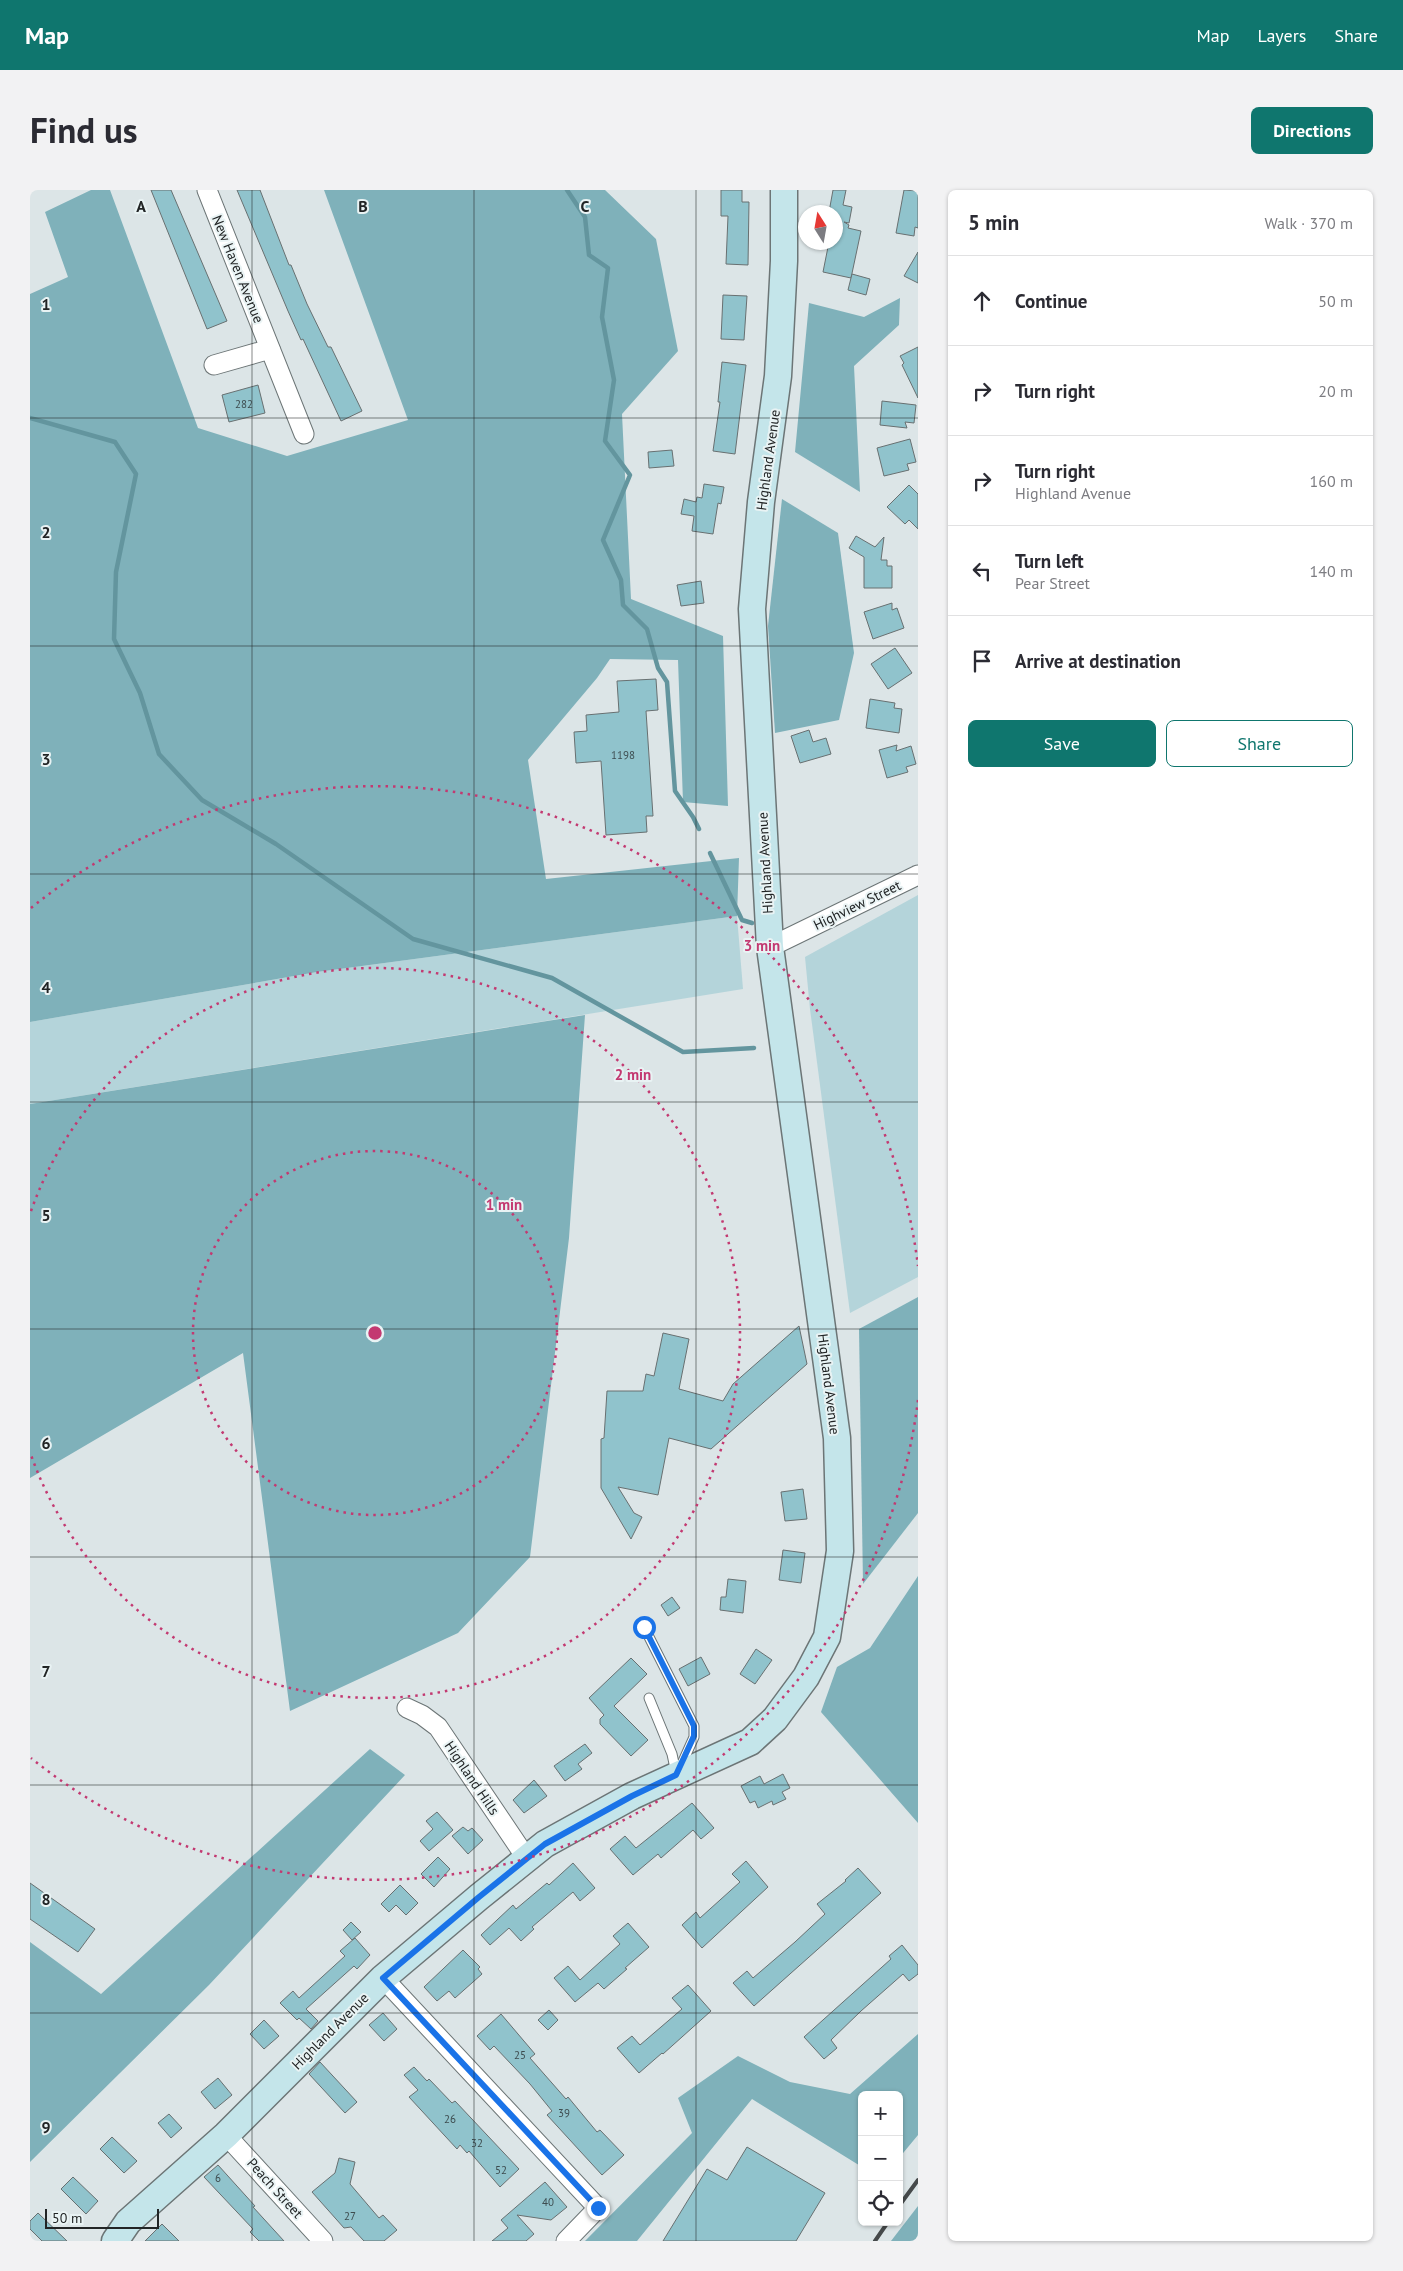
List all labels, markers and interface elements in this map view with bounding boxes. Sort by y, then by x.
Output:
text: Map [25,20,69,51]
text: Map [1197,24,1229,47]
text: Layers [1257,24,1306,47]
text: Share [1334,24,1378,47]
text: Find us [30,107,138,153]
button: Directions [1251,107,1373,154]
text: A [136,196,146,216]
text: B [358,196,368,216]
text: C [581,196,590,216]
north arrow [798,205,843,250]
text: 5 min [968,209,1019,236]
street label: New Haven Avenue [208,212,268,326]
text: Walk · 370 m [1264,213,1353,233]
icon: ahead [968,287,996,315]
text: Continue [1015,289,1087,313]
text: 50 m [1318,291,1353,311]
text: 1 [41,294,51,314]
icon: right [968,377,996,405]
text: Turn right [1015,379,1095,403]
text: 20 m [1318,381,1353,401]
house number: 282 [235,397,253,411]
street label: Highland Avenue [752,408,784,512]
text: Turn right [1015,459,1095,483]
icon: right [968,467,996,495]
text: 160 m [1310,471,1353,491]
text: Highland Avenue [1015,483,1131,503]
text: 2 [41,522,51,542]
text: Turn left [1015,549,1084,573]
icon: left [968,557,996,585]
text: 140 m [1310,561,1353,581]
text: Pear Street [1015,573,1090,593]
icon: arrive [968,647,996,675]
text: Arrive at destination [1015,649,1181,673]
button: Save [968,720,1156,767]
button: Share [1166,720,1353,767]
house number: 1198 [611,748,635,762]
text: 3 [41,749,51,769]
street label: Highland Avenue [753,812,777,914]
street label: Highview Street [810,876,904,934]
text: 3 min [744,936,780,955]
text: 4 [41,977,51,997]
text: 2 min [615,1065,651,1084]
text: 1 min [486,1195,522,1214]
text: 5 [41,1205,51,1225]
centre of rings [366,1324,384,1342]
street label: Highland Avenue [814,1332,844,1436]
text: 6 [41,1433,51,1453]
route start [633,1616,656,1639]
text: 7 [41,1661,51,1681]
street label: Highland Hills [441,1738,503,1819]
text: 8 [41,1889,51,1909]
street label: Highland Avenue [288,1989,372,2073]
house number: 25 [514,2048,526,2062]
map controls [858,2091,903,2226]
button: + [858,2091,903,2136]
house number: 39 [558,2106,570,2120]
house number: 26 [444,2112,456,2126]
text: 9 [41,2117,51,2137]
house number: 32 [471,2136,483,2150]
button: − [858,2136,903,2181]
street label: Peach Street [243,2154,307,2222]
house number: 52 [495,2163,507,2177]
house number: 6 [215,2171,221,2185]
button: locate [858,2181,903,2226]
house number: 40 [542,2195,554,2209]
route end [587,2197,610,2220]
scale bar [45,2206,159,2229]
text: 50 m [52,2209,82,2227]
house number: 27 [344,2209,356,2223]

